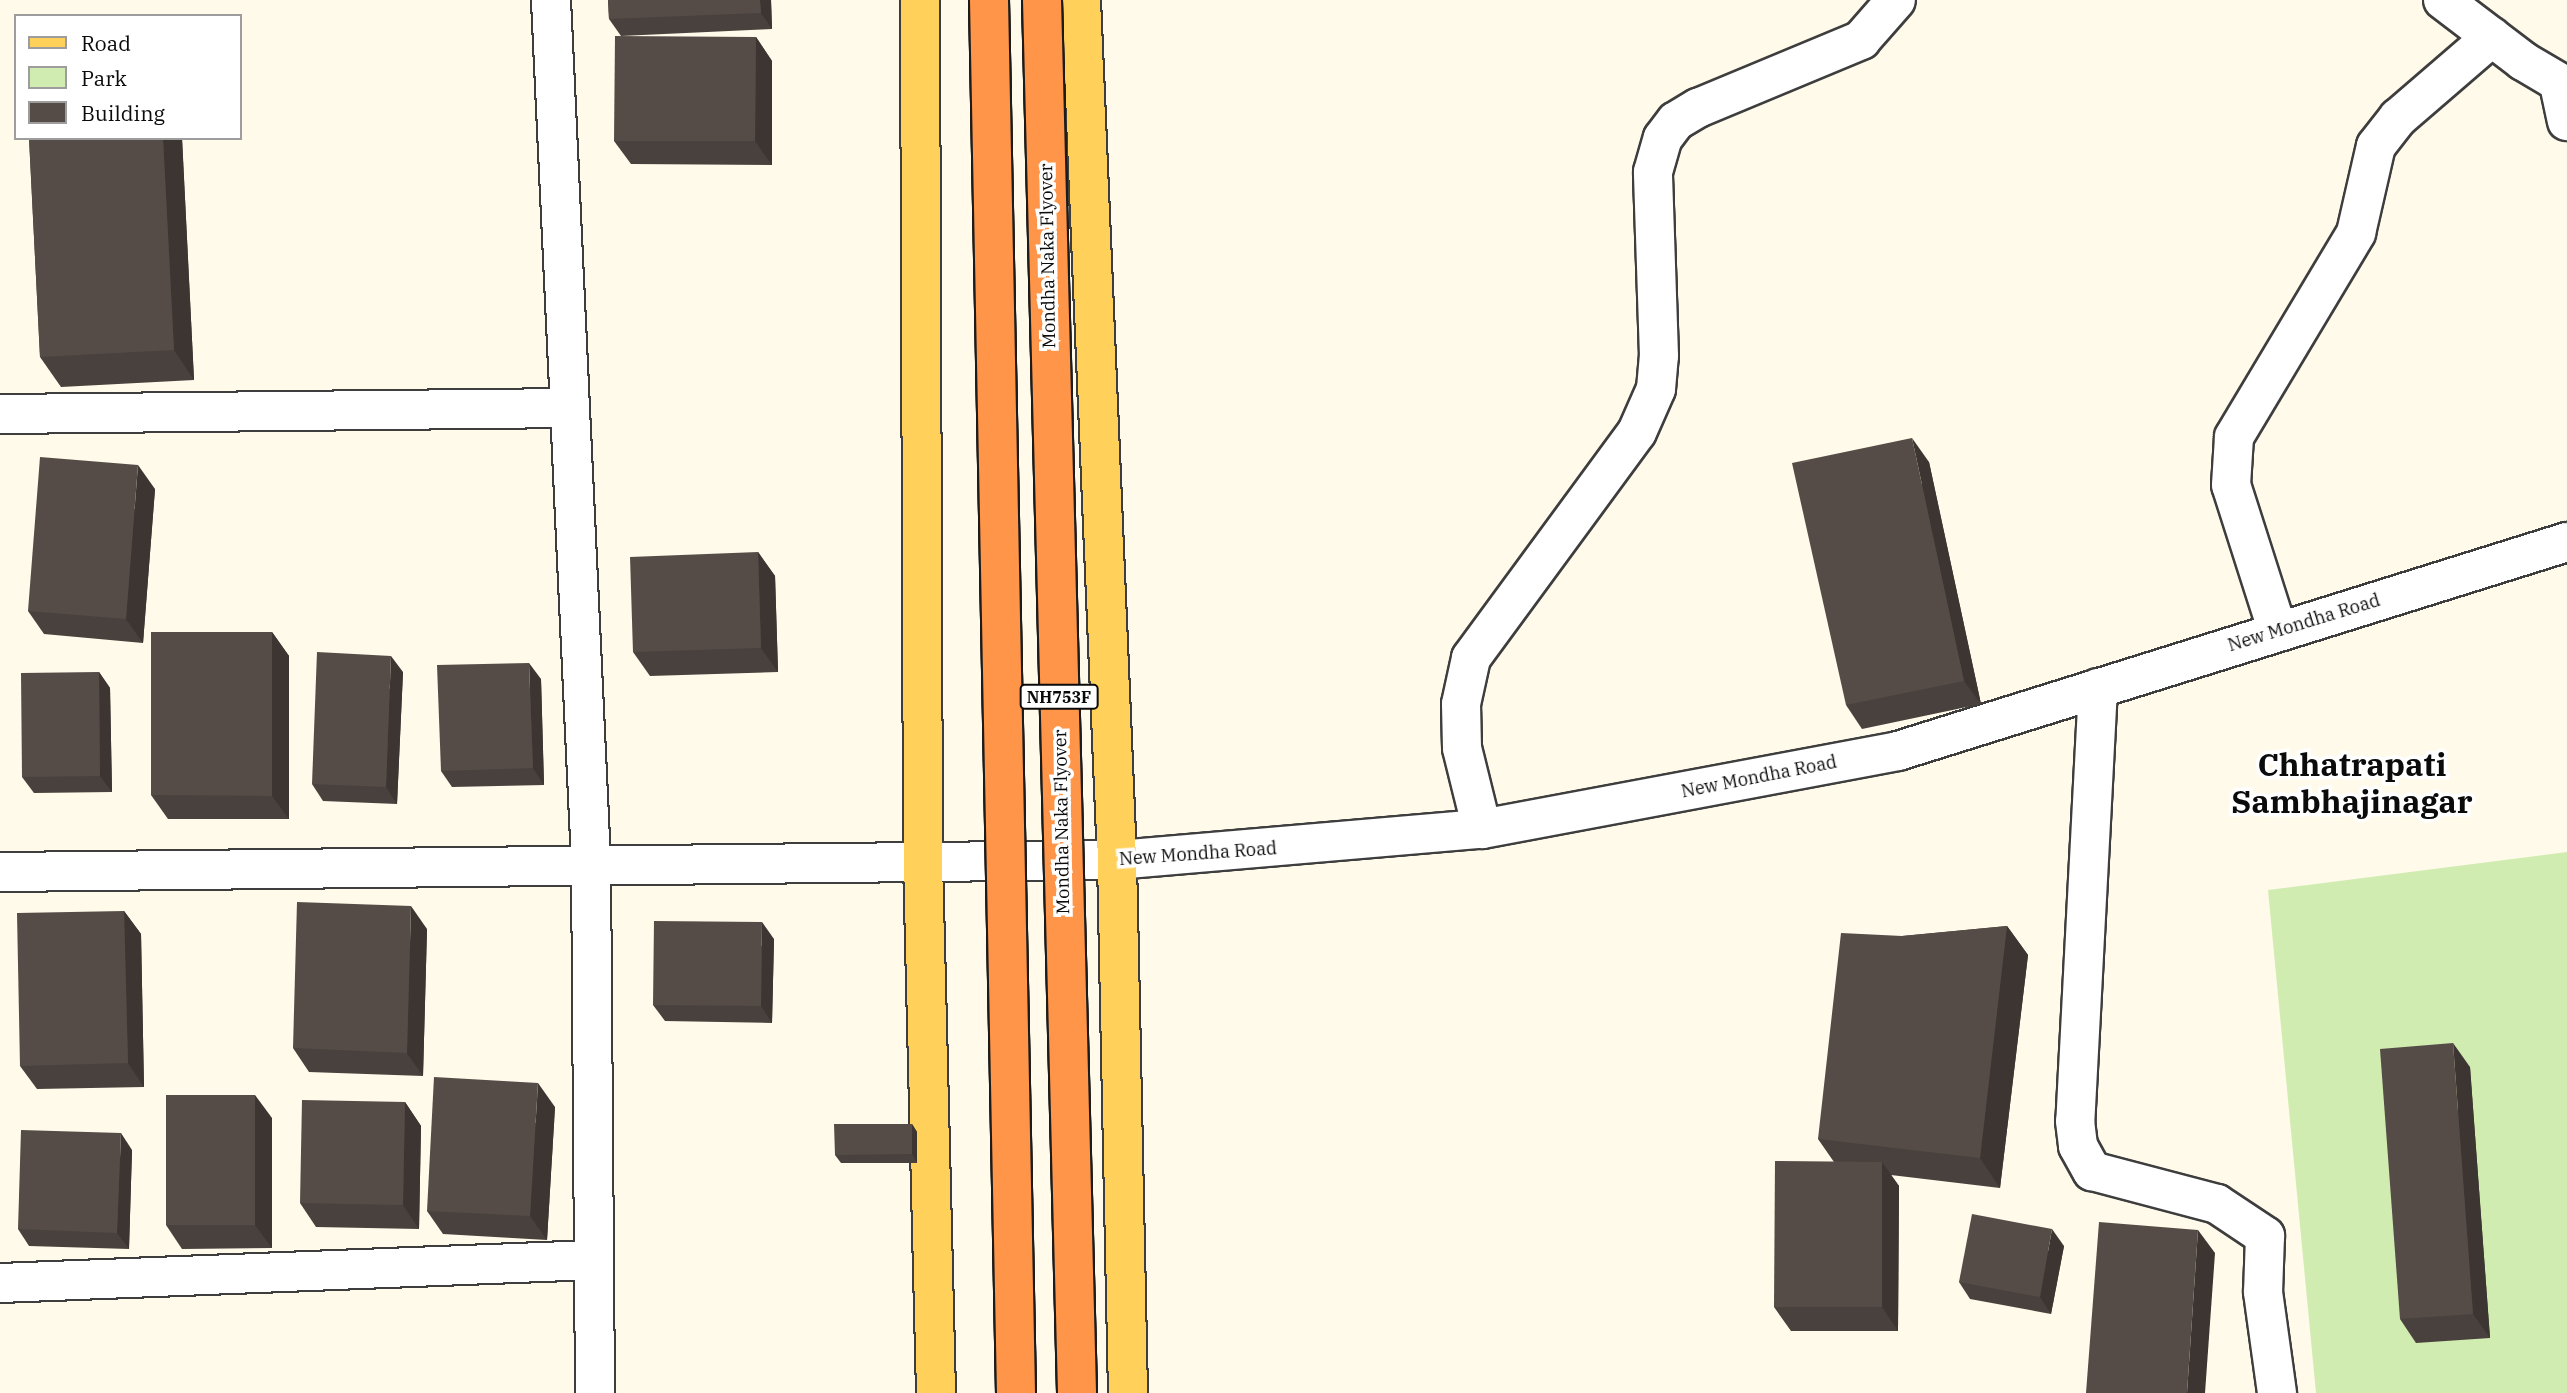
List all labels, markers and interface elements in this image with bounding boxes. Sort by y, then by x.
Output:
legend [14,14,242,140]
text: Road [81,29,131,57]
text: Park [81,64,127,92]
text: Building [81,99,165,127]
street label: Mondha Naka Flyover [1036,163,1060,349]
street label: New Mondha Road [2225,590,2383,656]
road number: NH753F [1019,684,1099,710]
street label: Mondha Naka Flyover [1050,729,1074,915]
district label: Chhatrapati Sambhajinagar [2231,746,2473,821]
street label: New Mondha Road [1679,751,1839,803]
street label: New Mondha Road [1118,838,1278,870]

